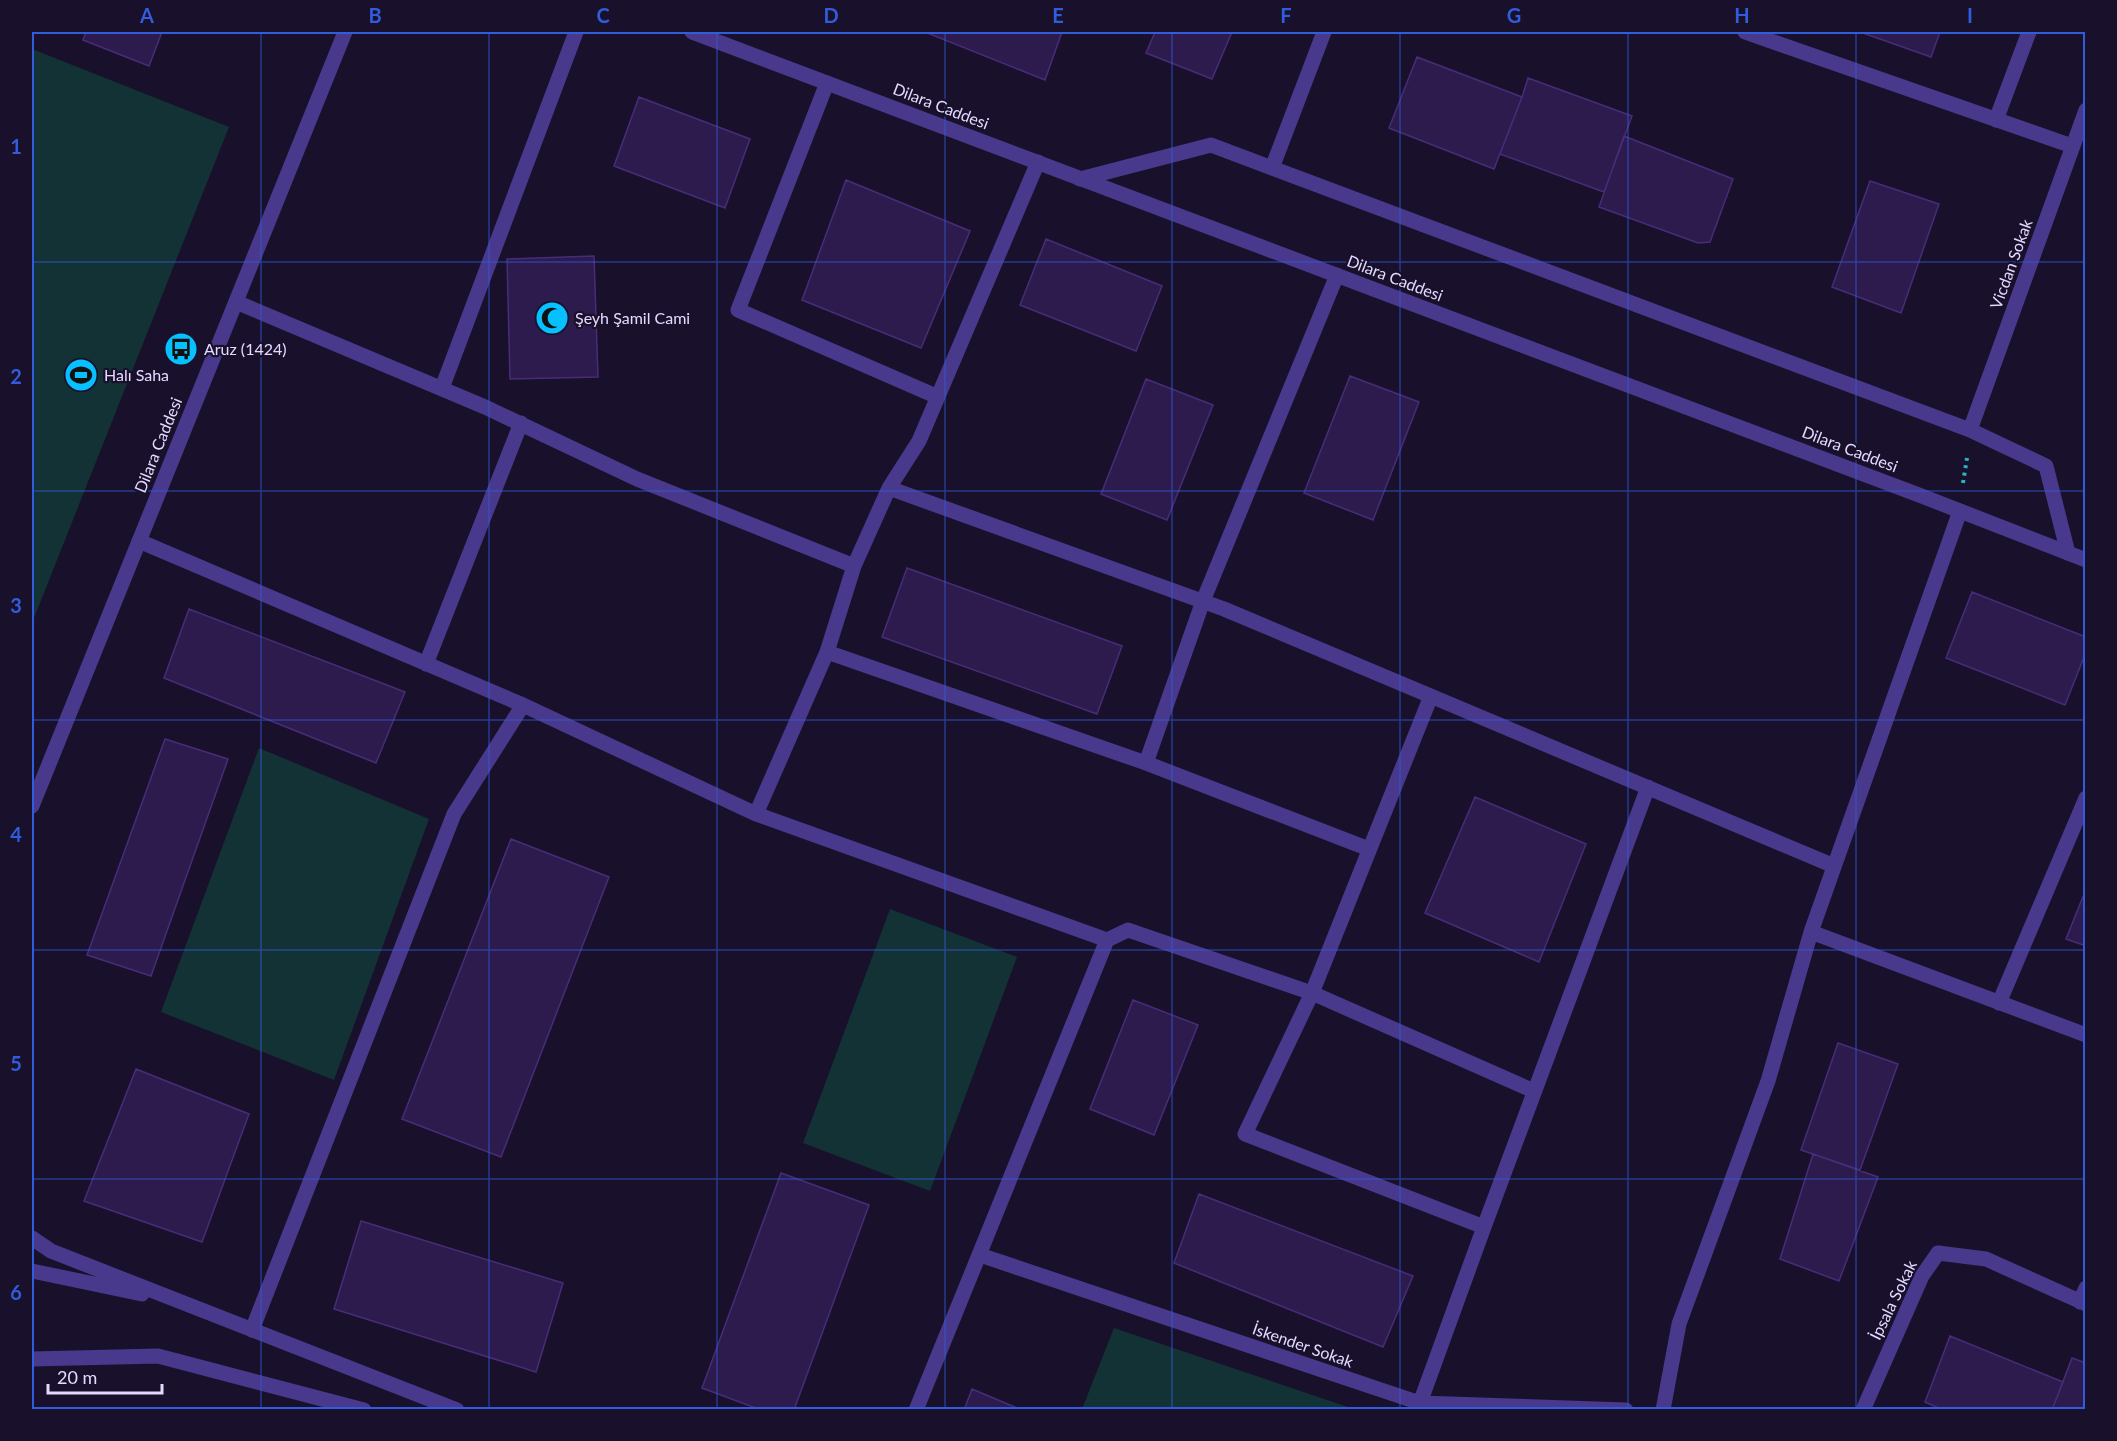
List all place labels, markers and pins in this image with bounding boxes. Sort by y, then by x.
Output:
mosque icon: Şeyh Şamil Cami [534,300,570,336]
place label: Şeyh Şamil Cami [575,308,690,327]
bus stop icon: Aruz (1424) [163,331,199,367]
place label: Aruz (1424) [204,339,287,358]
sports icon: Halı Saha [63,357,99,393]
place label: Halı Saha [104,365,169,384]

